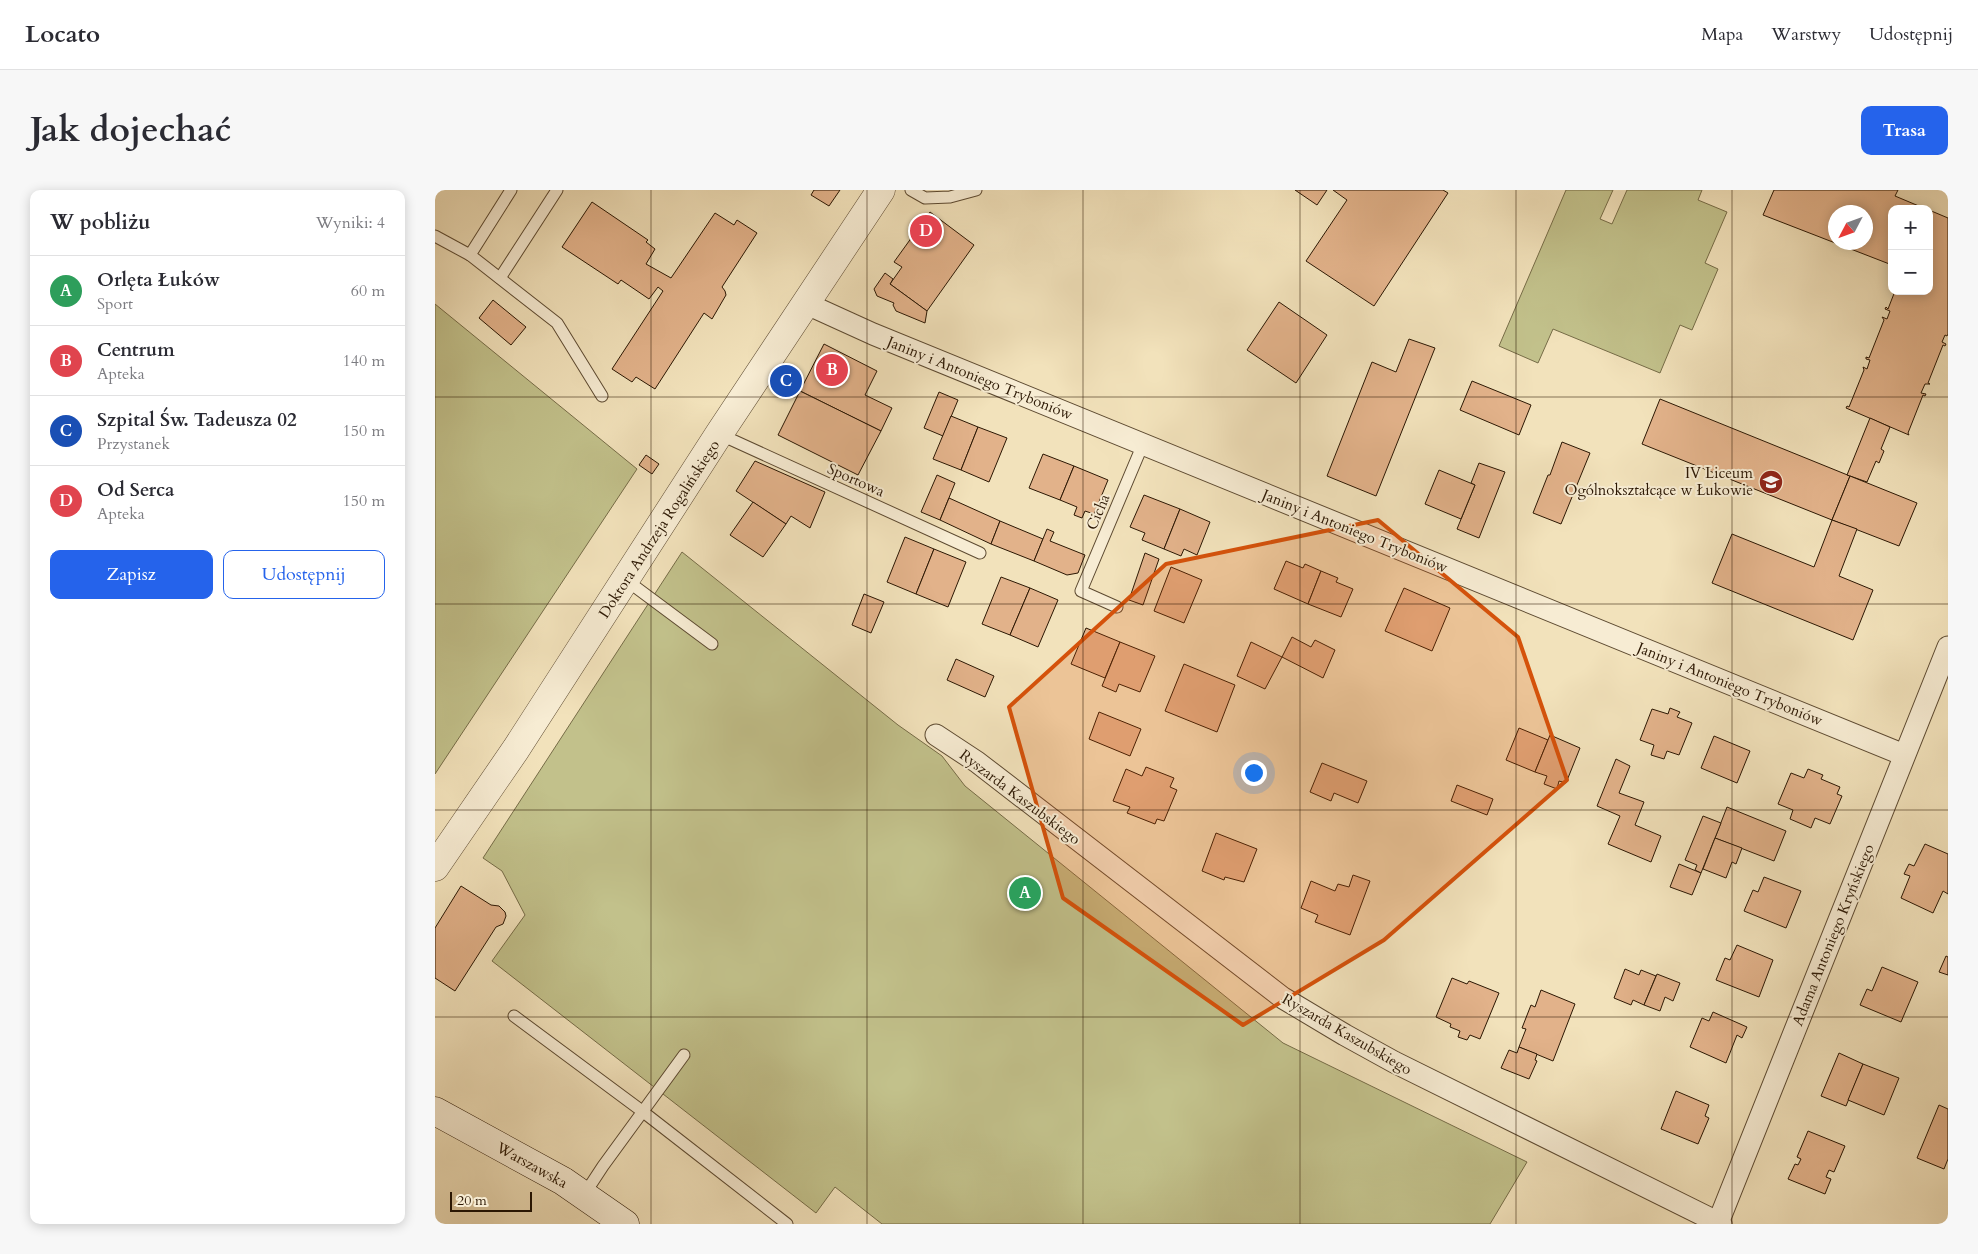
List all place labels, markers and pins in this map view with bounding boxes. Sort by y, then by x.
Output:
pin: D [910,212,942,250]
pin: B [816,351,848,389]
pin: C [770,362,802,400]
place label: IV Liceum Ogólnokształcące w Łukowie [1564,463,1753,500]
school or university icon: IV Liceum Ogólnokształcące w Łukowie [1758,469,1784,495]
pin: A [1009,874,1041,912]

